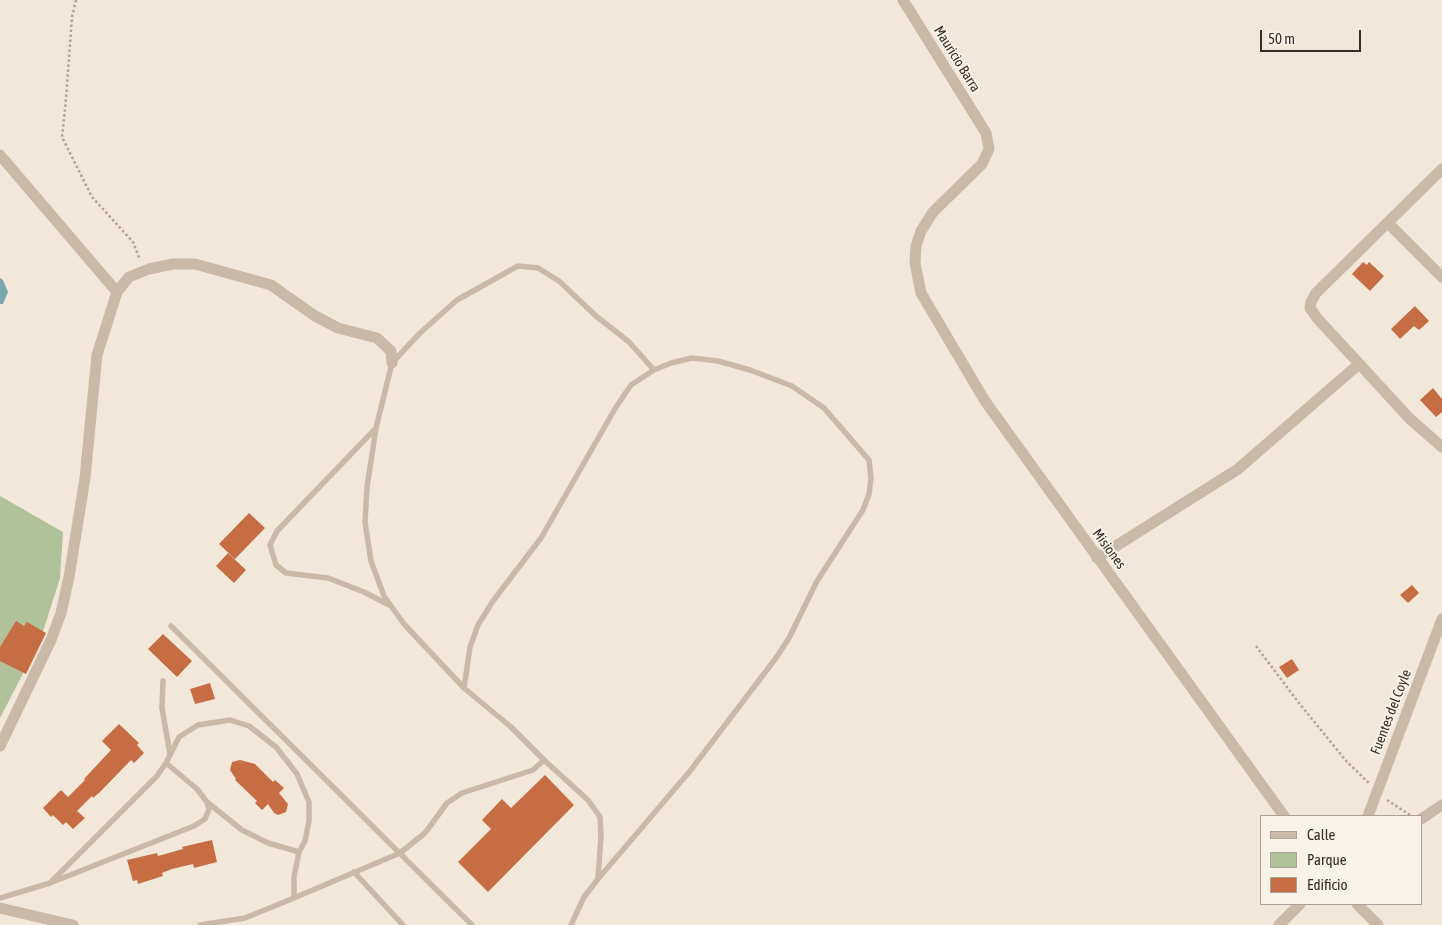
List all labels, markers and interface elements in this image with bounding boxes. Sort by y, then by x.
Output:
scale bar [1262,20,1363,52]
street label: Mauricio Barra [930,23,984,95]
text: 50 m [1268,30,1295,47]
street label: Misiones [1089,526,1129,572]
street label: Fuentes del Coyle [1367,667,1415,757]
legend [1260,815,1422,905]
text: Calle [1307,826,1335,843]
text: Parque [1307,851,1347,868]
text: Edificio [1307,876,1348,893]

